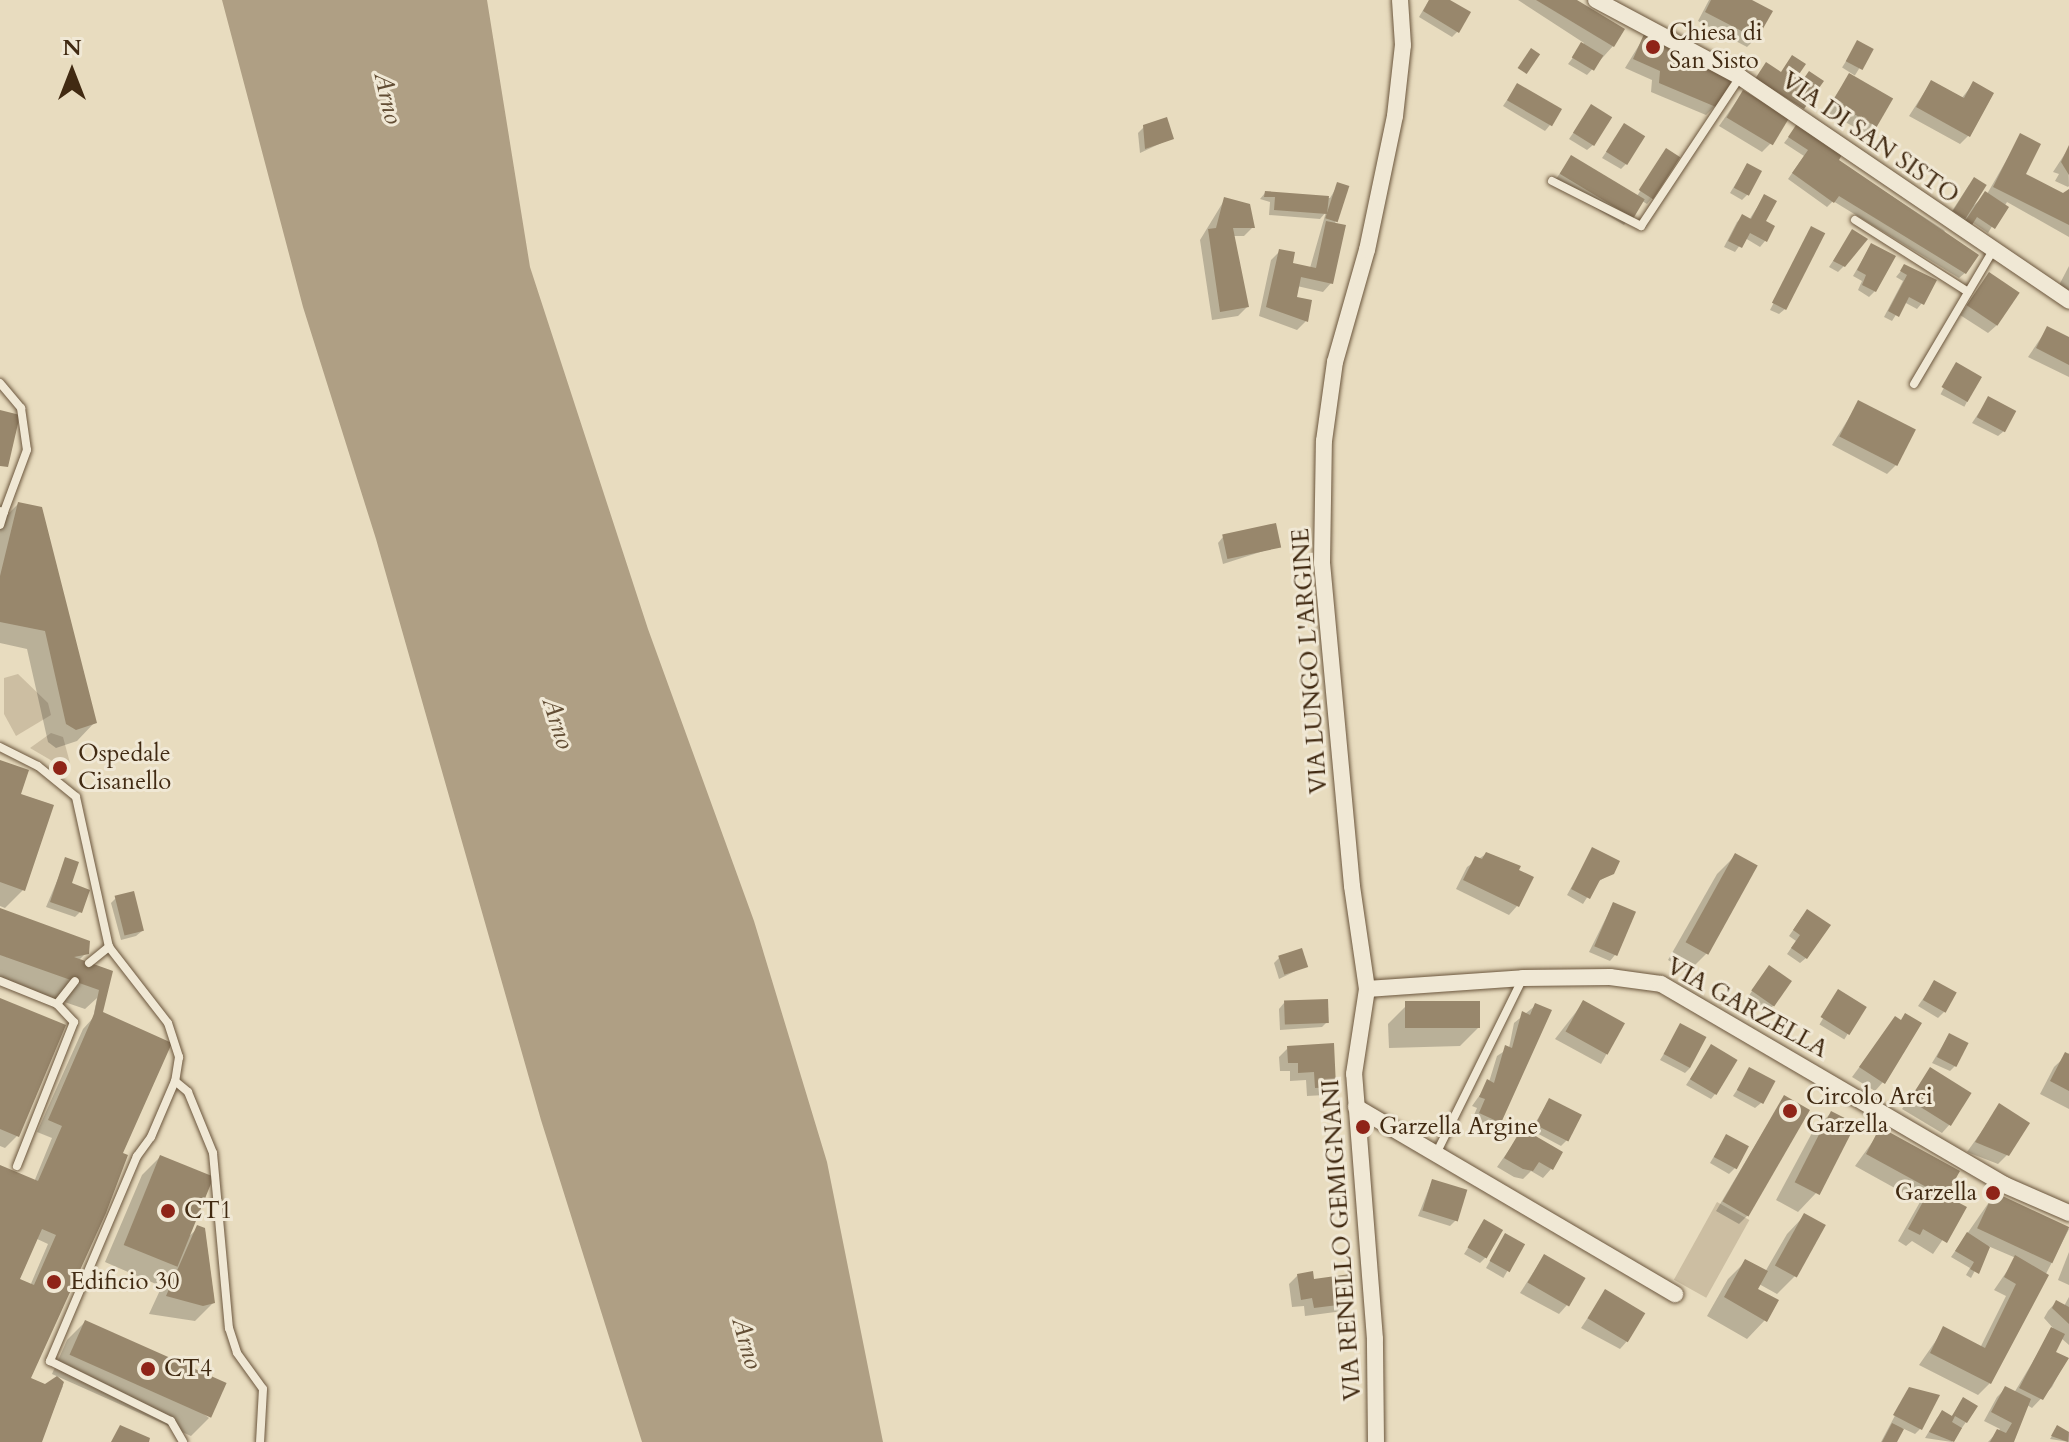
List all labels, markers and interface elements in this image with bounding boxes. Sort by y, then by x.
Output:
place label: Chiesa di San Sisto [1669,19,1763,75]
north arrow [32,32,112,112]
text: N [62,33,82,63]
marker: Chiesa di San Sisto [1644,38,1662,56]
street label: VIA DI SAN SISTO [1776,66,1964,210]
water label: Arno [367,69,409,127]
street label: VIA LUNGO L'ARGINE [1286,527,1334,795]
water label: Arno [535,693,581,753]
place label: Ospedale Cisanello [78,740,171,796]
marker: Ospedale Cisanello [49,757,71,779]
street label: VIA GARZELLA [1661,952,1833,1064]
street label: VIA RENELLO GEMIGNANI [1316,1078,1368,1402]
place label: Circolo Arci Garzella [1806,1083,1933,1139]
marker: Circolo Arci Garzella [1781,1102,1799,1120]
place label: Garzella Argine [1379,1113,1538,1141]
marker: Garzella Argine [1354,1118,1372,1136]
place label: Garzella [1895,1179,1977,1207]
marker: Garzella [1984,1184,2002,1202]
place label: CT1 [184,1197,232,1225]
marker: CT1 [159,1202,177,1220]
place label: Edificio 30 [70,1268,180,1296]
marker: Edificio 30 [45,1273,63,1291]
water label: Arno [725,1313,769,1373]
place label: CT4 [164,1355,212,1383]
marker: CT4 [139,1360,157,1378]

